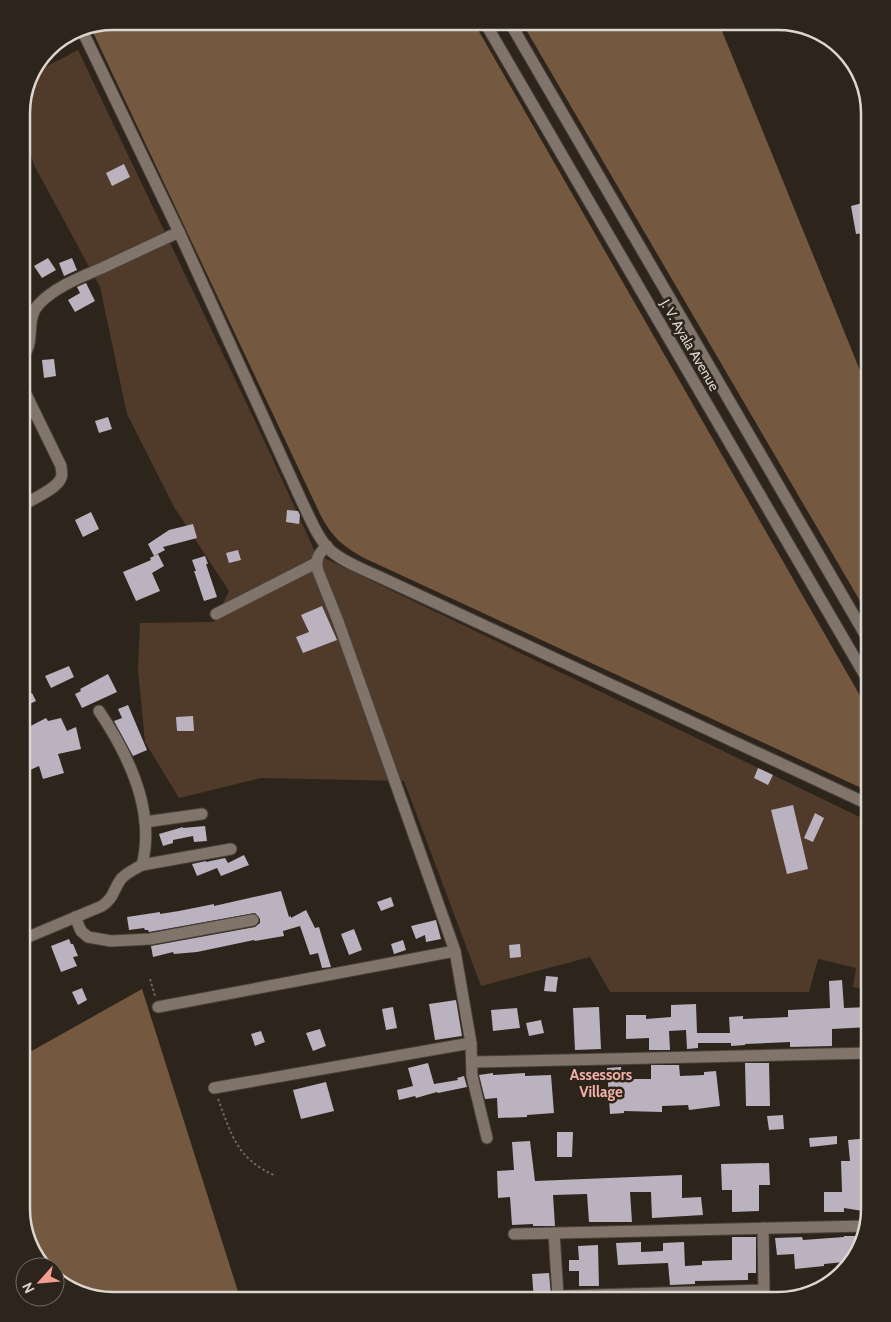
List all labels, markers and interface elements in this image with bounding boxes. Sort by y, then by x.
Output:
street label: J. V. Ayala Avenue [656,295,724,394]
district label: Assessors Village [570,1066,632,1101]
north arrow [15,1257,65,1307]
text: N [18,1279,39,1296]

